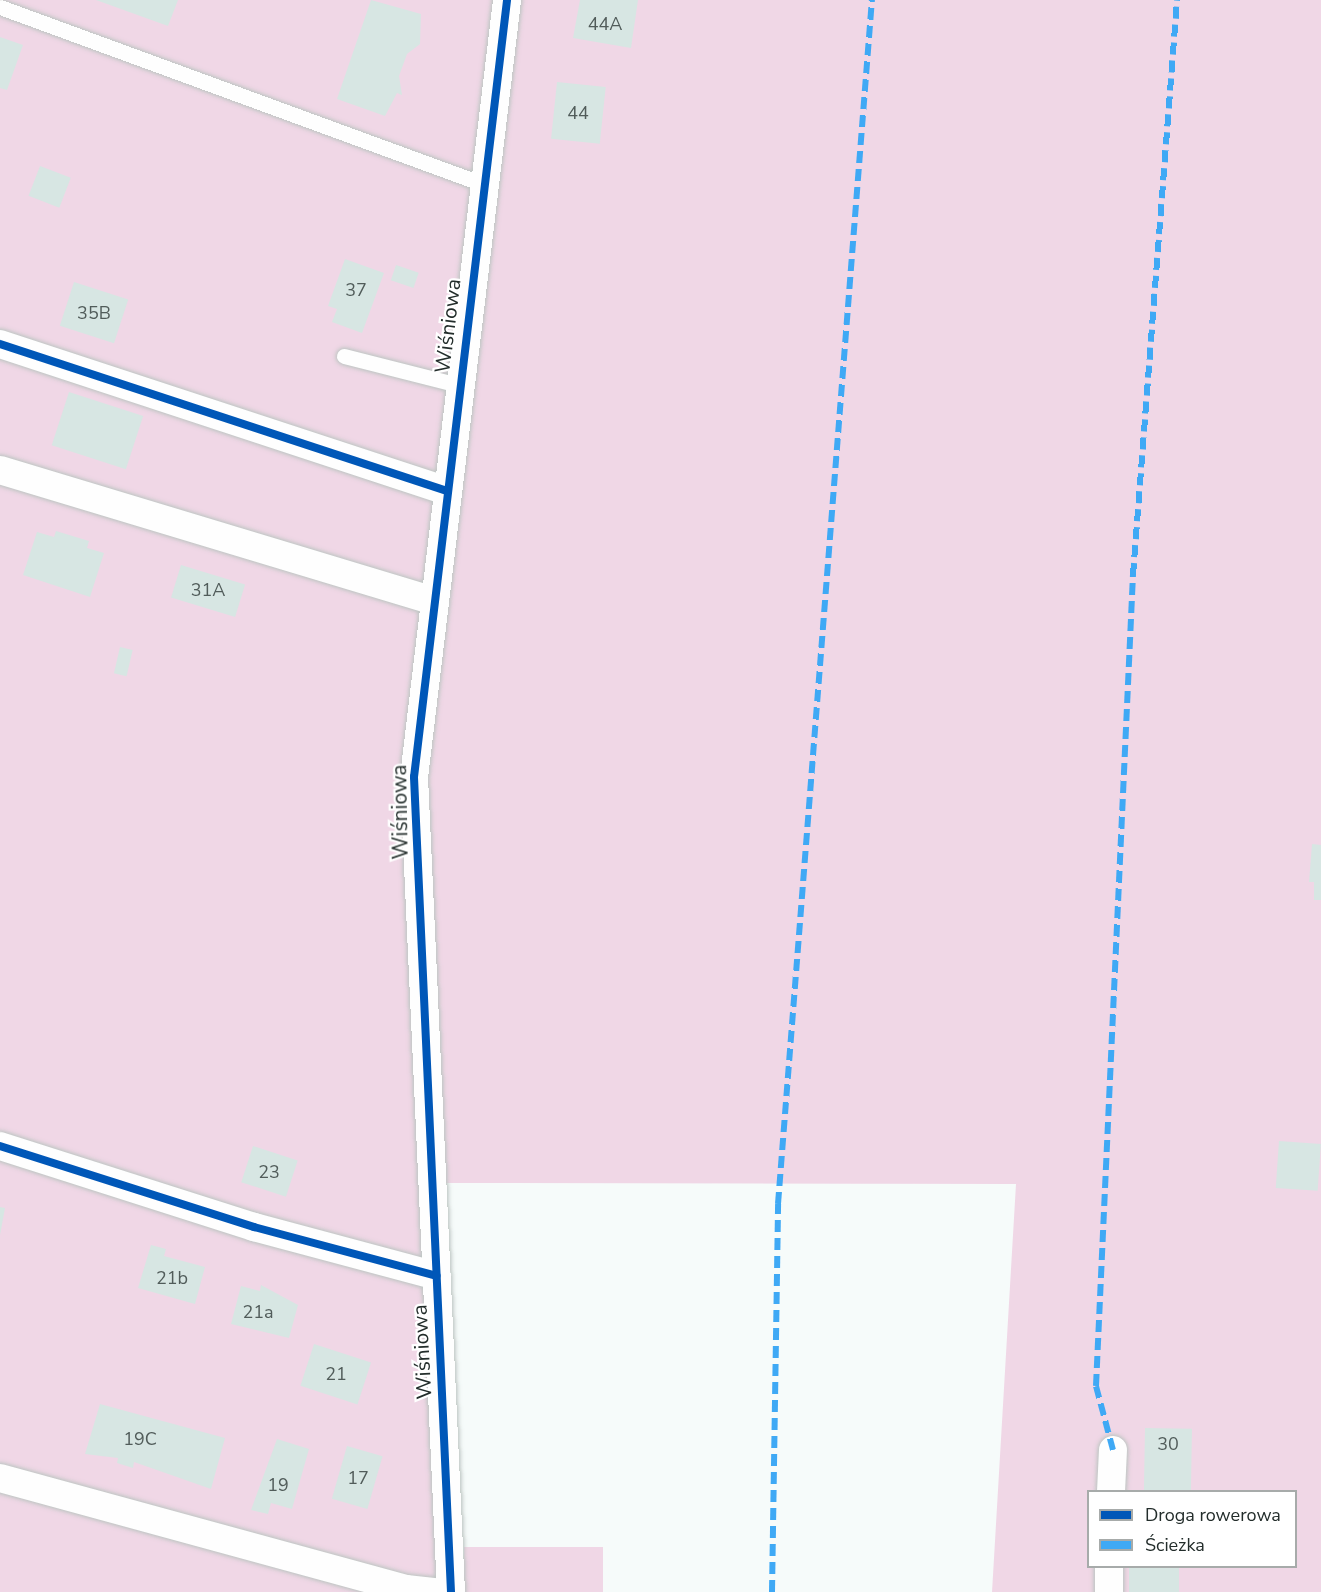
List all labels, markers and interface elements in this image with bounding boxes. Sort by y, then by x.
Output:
house number: 44A [588,13,622,35]
house number: 44 [567,102,589,124]
street label: Wiśniowa [430,277,466,375]
house number: 37 [345,279,367,301]
house number: 35B [77,302,111,324]
house number: 31A [191,579,225,601]
street label: Wiśniowa [387,764,413,860]
house number: 23 [258,1161,280,1183]
house number: 21b [156,1267,188,1289]
house number: 21a [242,1301,274,1323]
street label: Wiśniowa [407,1304,437,1400]
house number: 21 [325,1363,347,1385]
house number: 19C [123,1428,157,1450]
house number: 30 [1157,1433,1179,1455]
house number: 17 [347,1467,369,1489]
house number: 19 [267,1474,289,1496]
legend [1087,1490,1297,1568]
text: Droga rowerowa [1145,1503,1281,1527]
text: Ścieżka [1145,1533,1205,1557]

